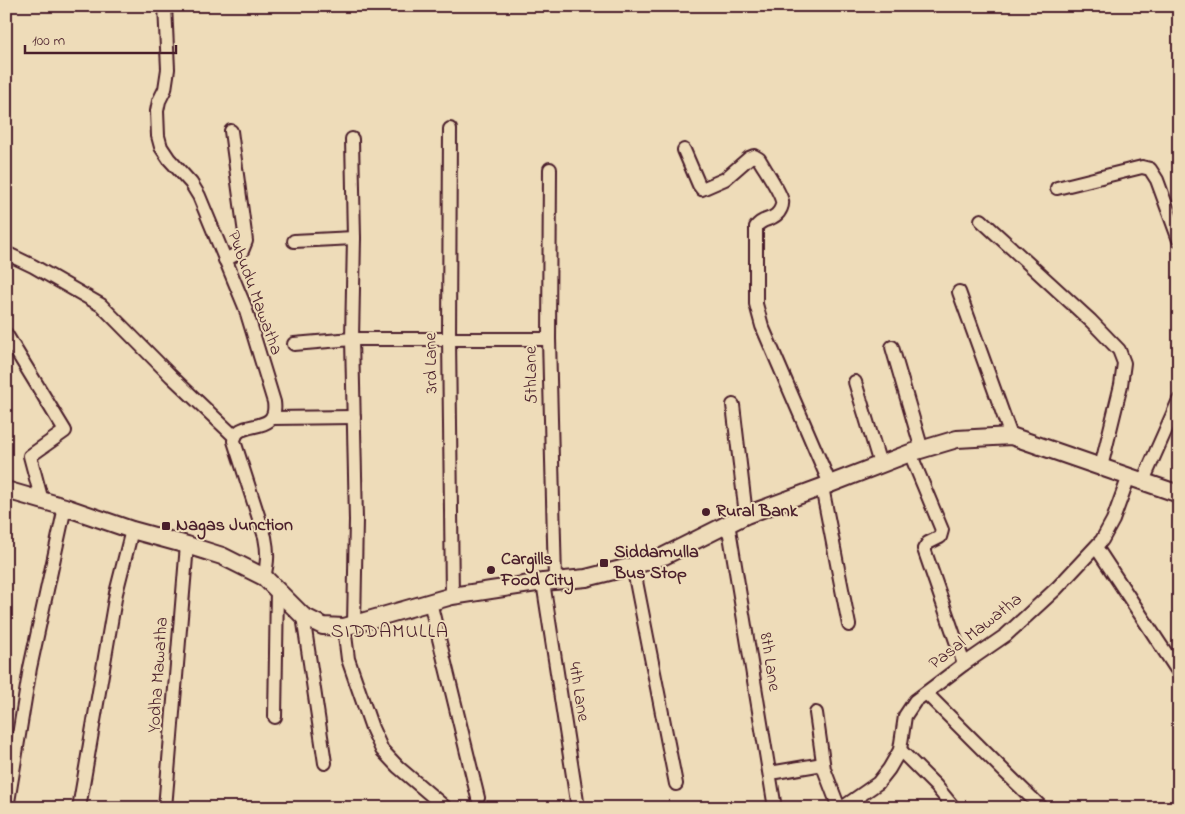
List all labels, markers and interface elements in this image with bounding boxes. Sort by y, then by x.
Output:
scale bar [25,22,176,54]
text: 100 m [32,30,65,52]
street label: Pubudu Mawatha [219,227,289,359]
street label: 3rd Lane [418,331,446,394]
street label: 5thLane [518,345,546,404]
place label: Rural Bank [716,499,799,525]
marker: Rural Bank [700,506,712,518]
place label: Nagas Junction [176,513,293,540]
marker: Nagas Junction [160,520,172,532]
place label: Siddamulla Bus Stop [613,540,699,587]
place label: Cargills Food City [500,547,574,595]
marker: Siddamulla Bus Stop [598,557,610,569]
marker: Cargills Food City [485,564,497,576]
street label: Pasal Mawatha [924,587,1028,677]
street label: Yodha Mawatha [142,616,176,734]
district label: SIDDAMULLA [331,618,449,647]
street label: 8th Lane [752,631,787,694]
street label: 4th Lane [560,660,596,724]

